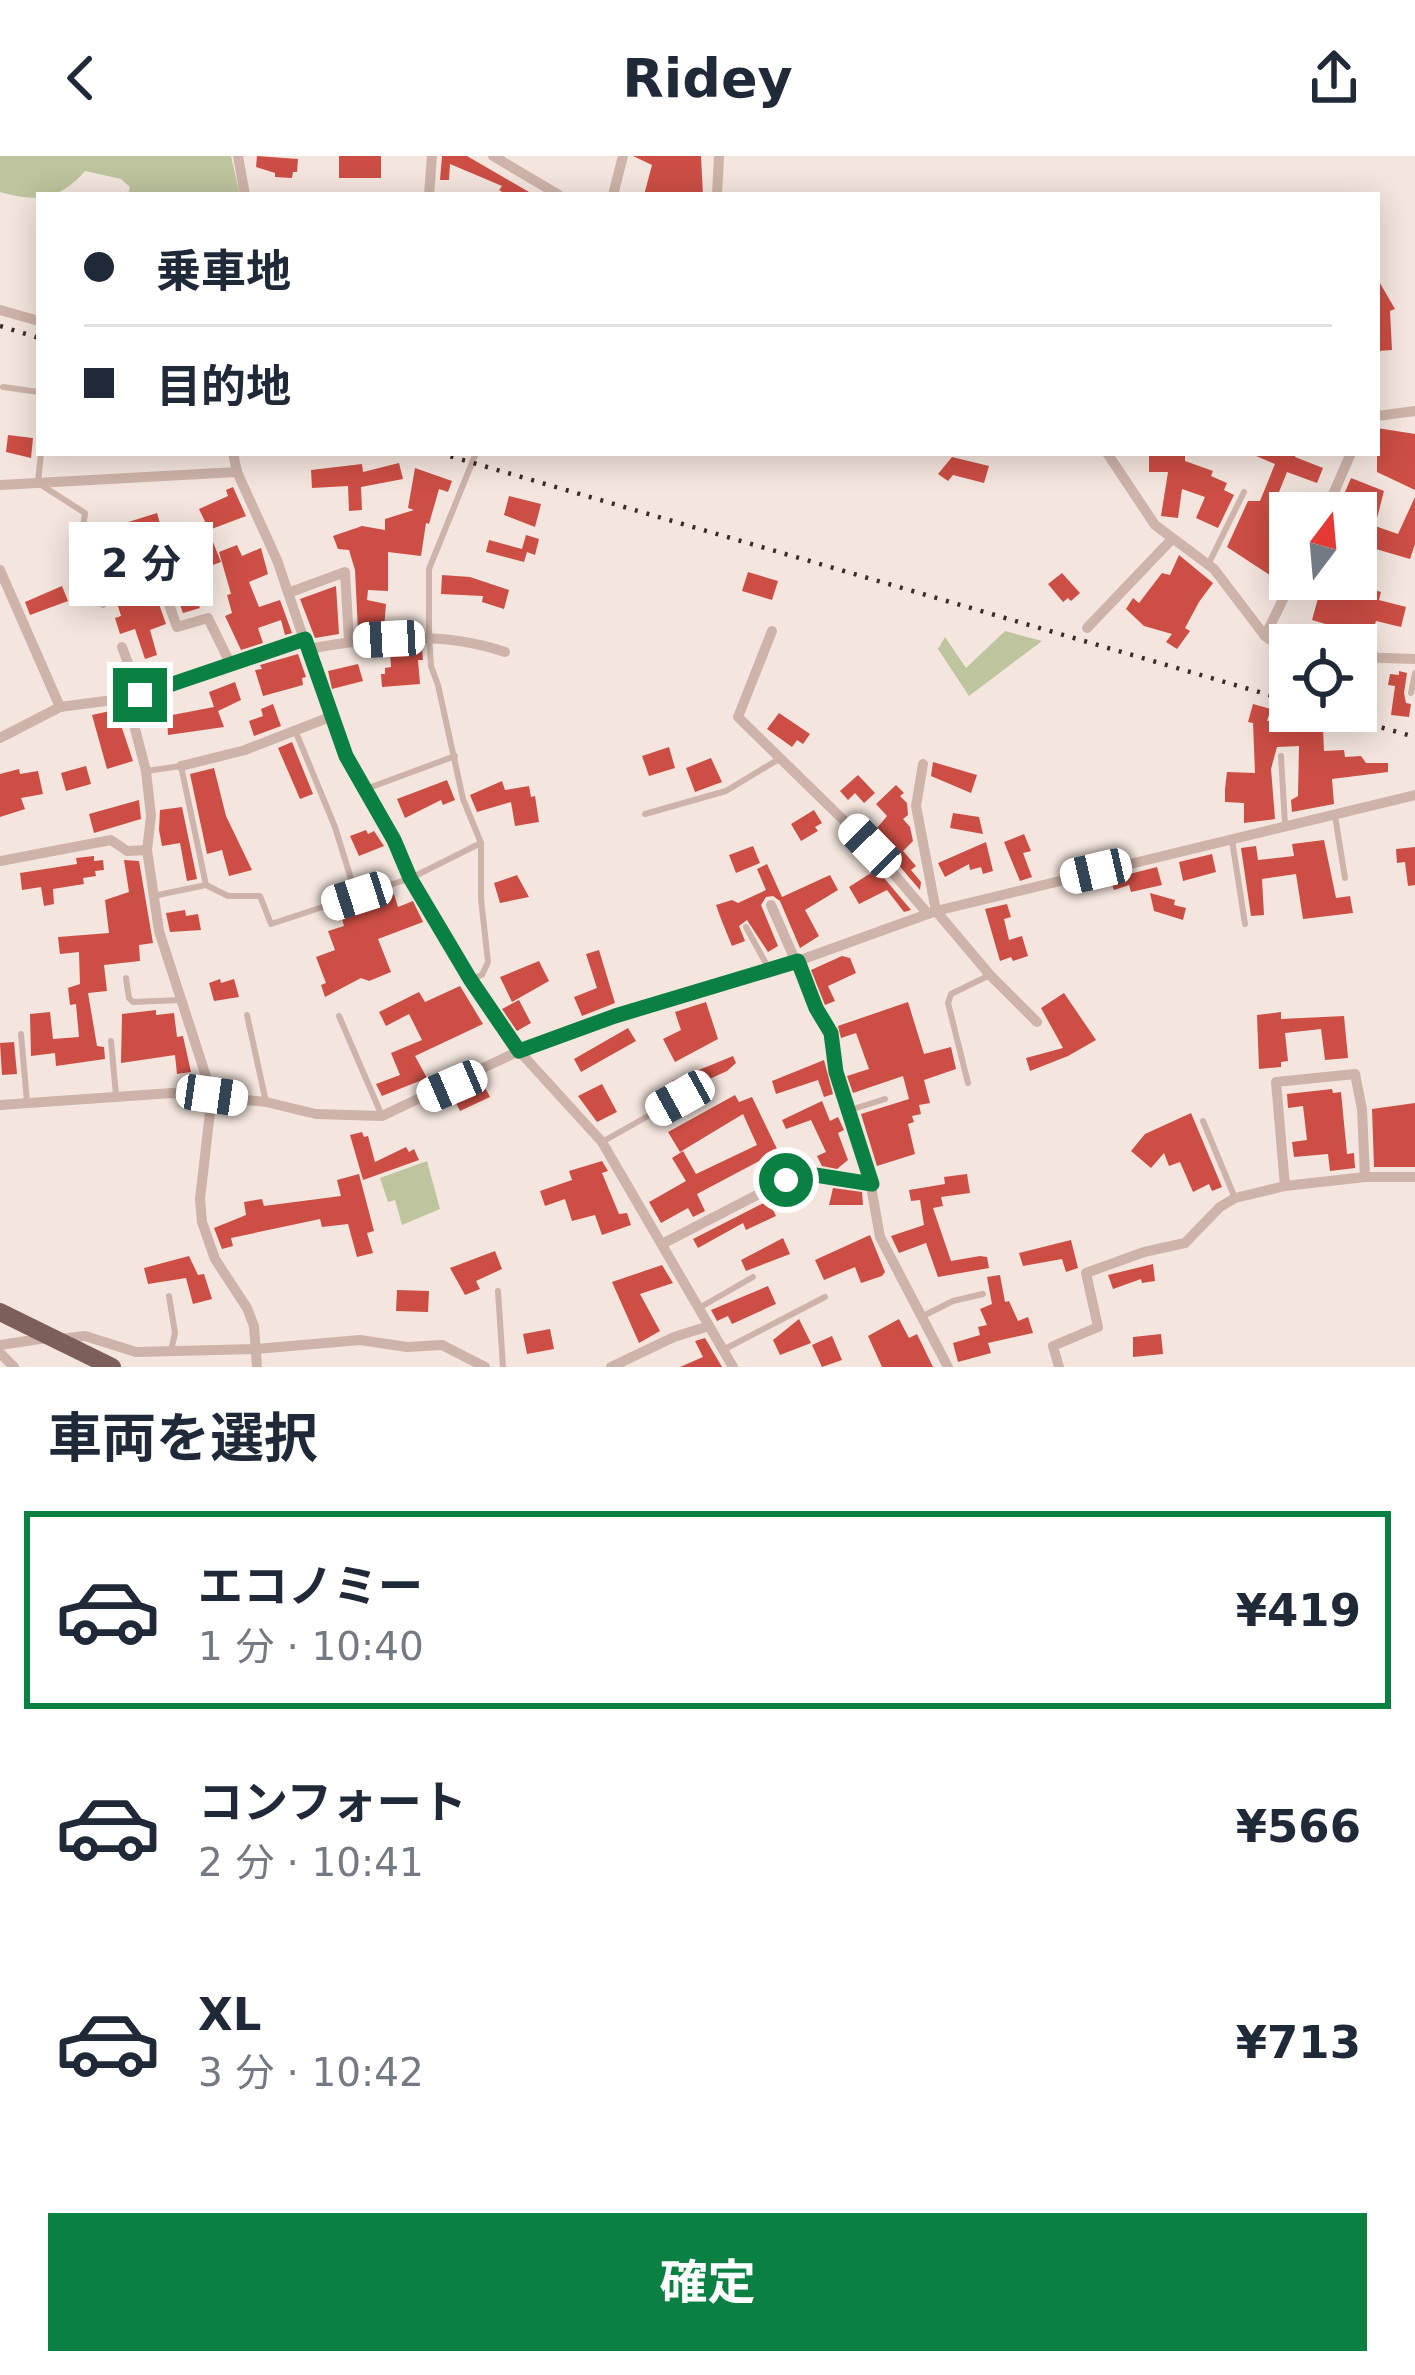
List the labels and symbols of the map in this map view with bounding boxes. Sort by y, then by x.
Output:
north arrow [1269,492,1377,600]
callout: 2 分 [68,521,212,605]
car [352,619,426,659]
route end [113,668,167,722]
car [832,808,908,884]
car [1057,845,1135,897]
car [317,868,397,924]
car [412,1055,492,1117]
car [640,1065,720,1131]
car [174,1072,250,1118]
route start [759,1153,813,1207]

